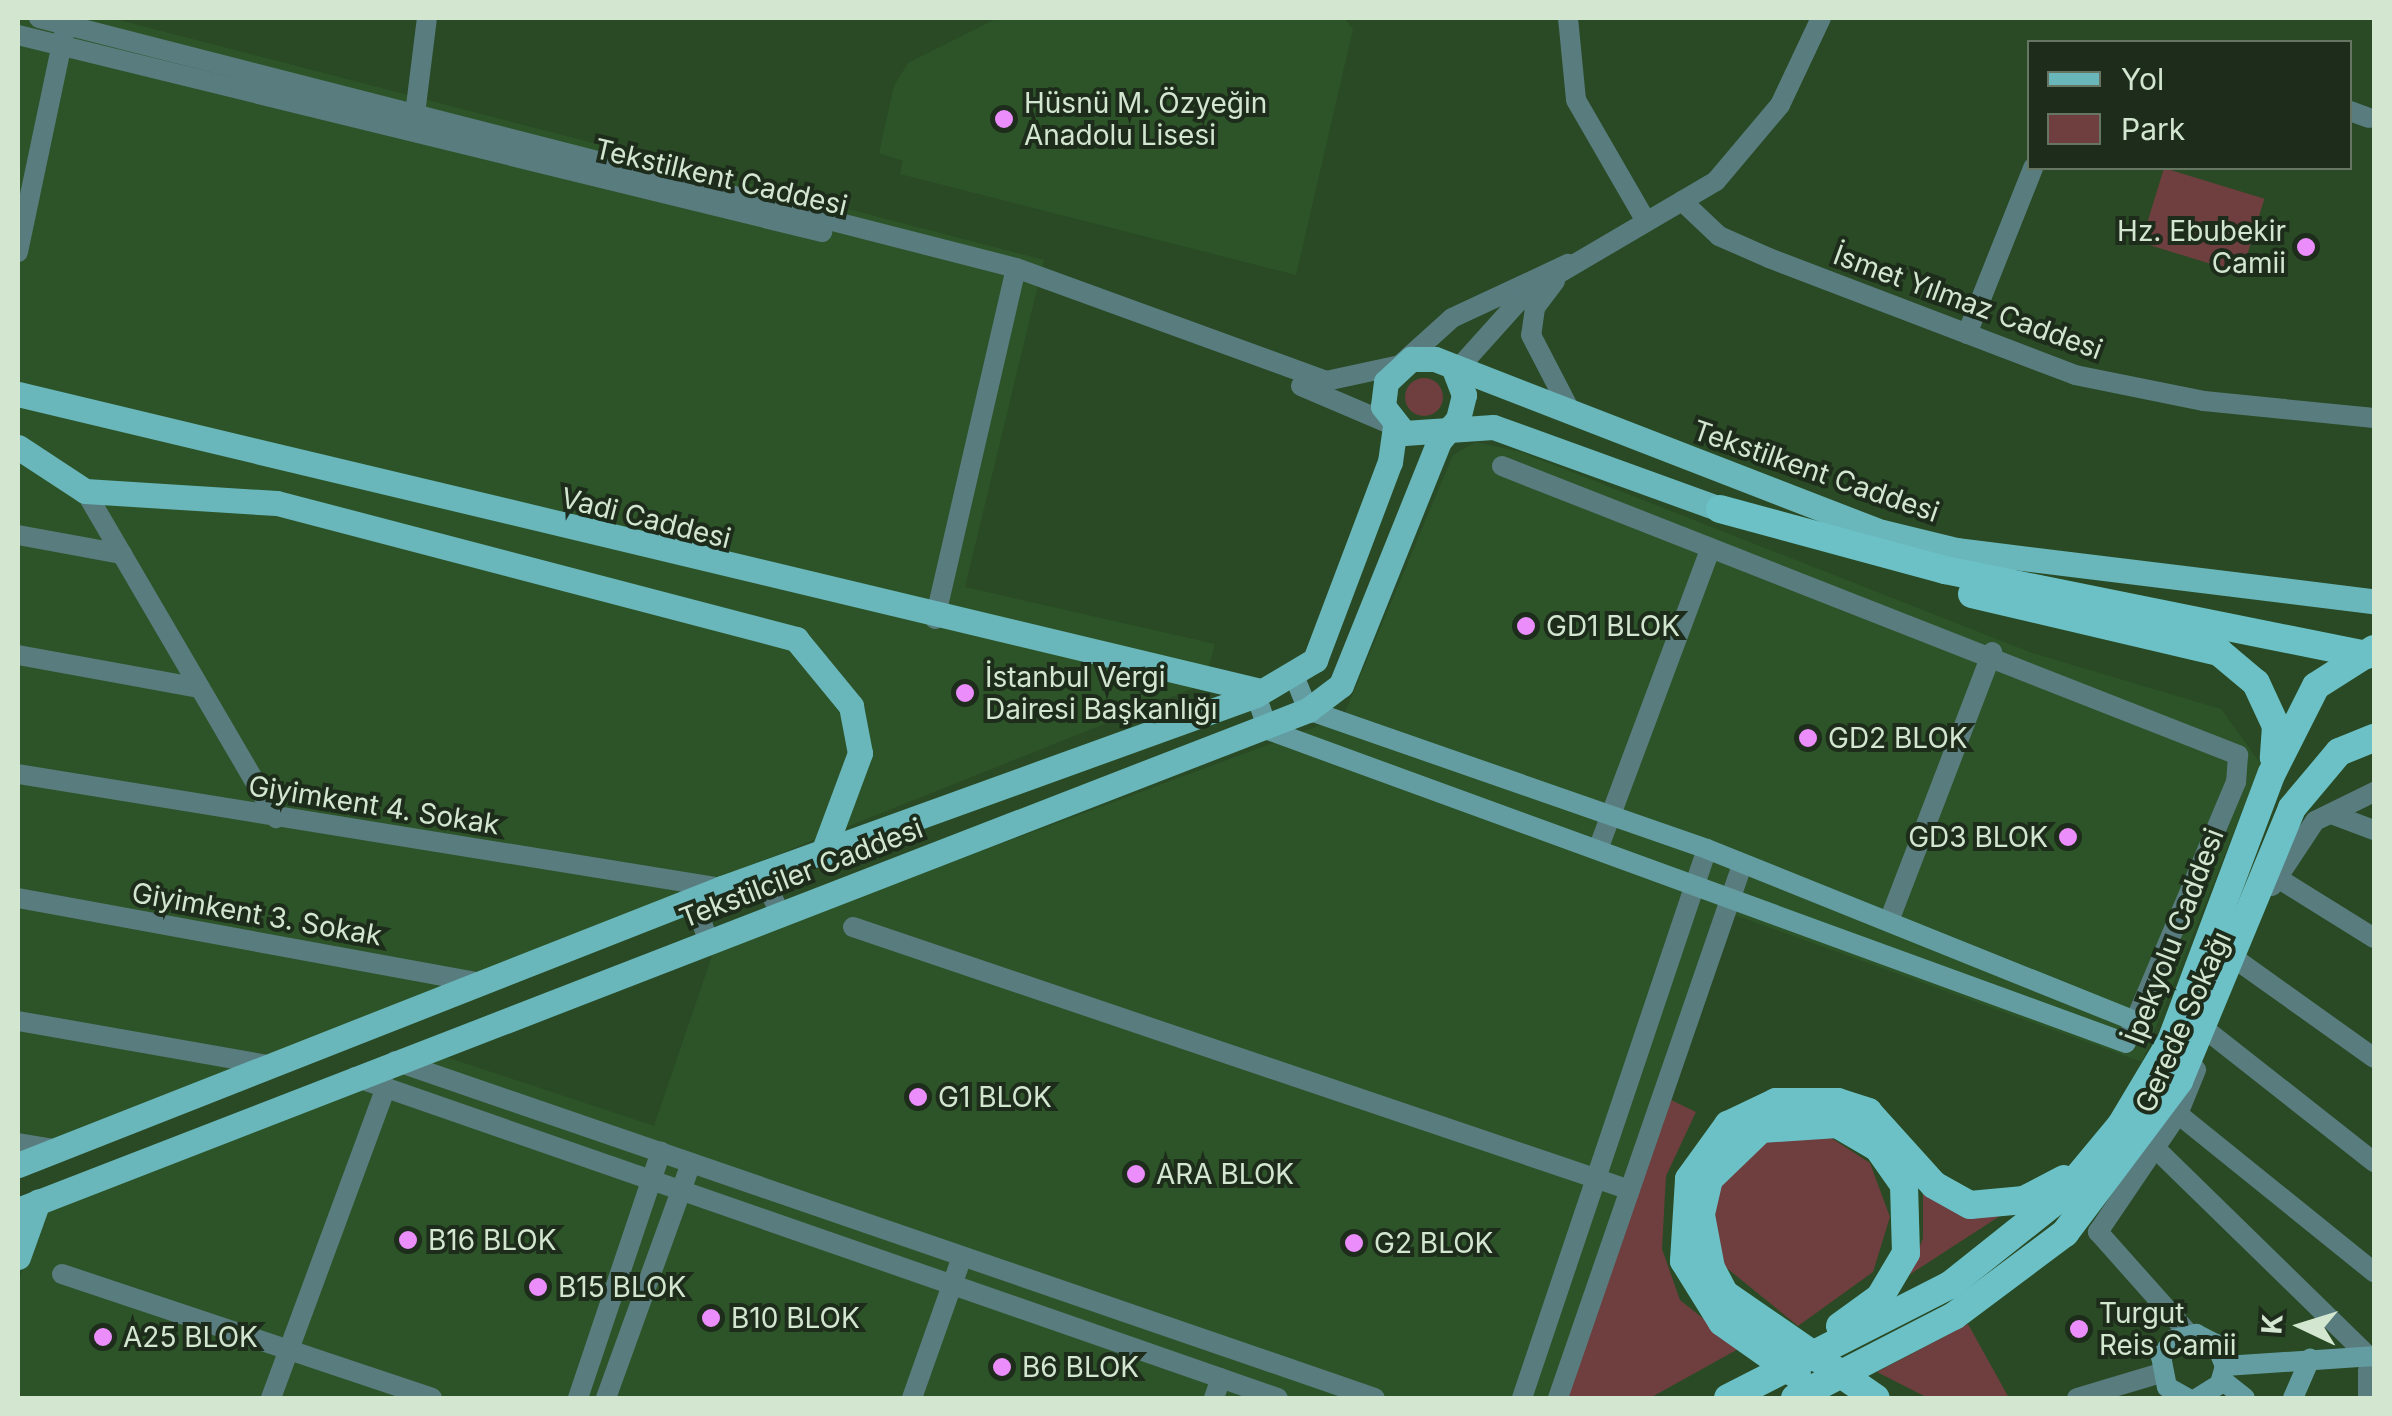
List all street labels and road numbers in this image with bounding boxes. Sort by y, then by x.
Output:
street label: Tekstilkent Caddesi [591,132,851,222]
street label: İsmet Yılmaz Caddesi [1829,238,2107,366]
street label: Tekstilkent Caddesi [1689,413,1943,529]
street label: Vadi Caddesi [558,481,734,555]
street label: Giyimkent 4. Sokak [246,769,502,841]
street label: Tekstilciler Caddesi [675,811,927,935]
street label: İpekyolu Caddesi [2117,824,2231,1048]
street label: Giyimkent 3. Sokak [129,875,385,953]
street label: Gerede Sokağı [2128,926,2238,1118]

